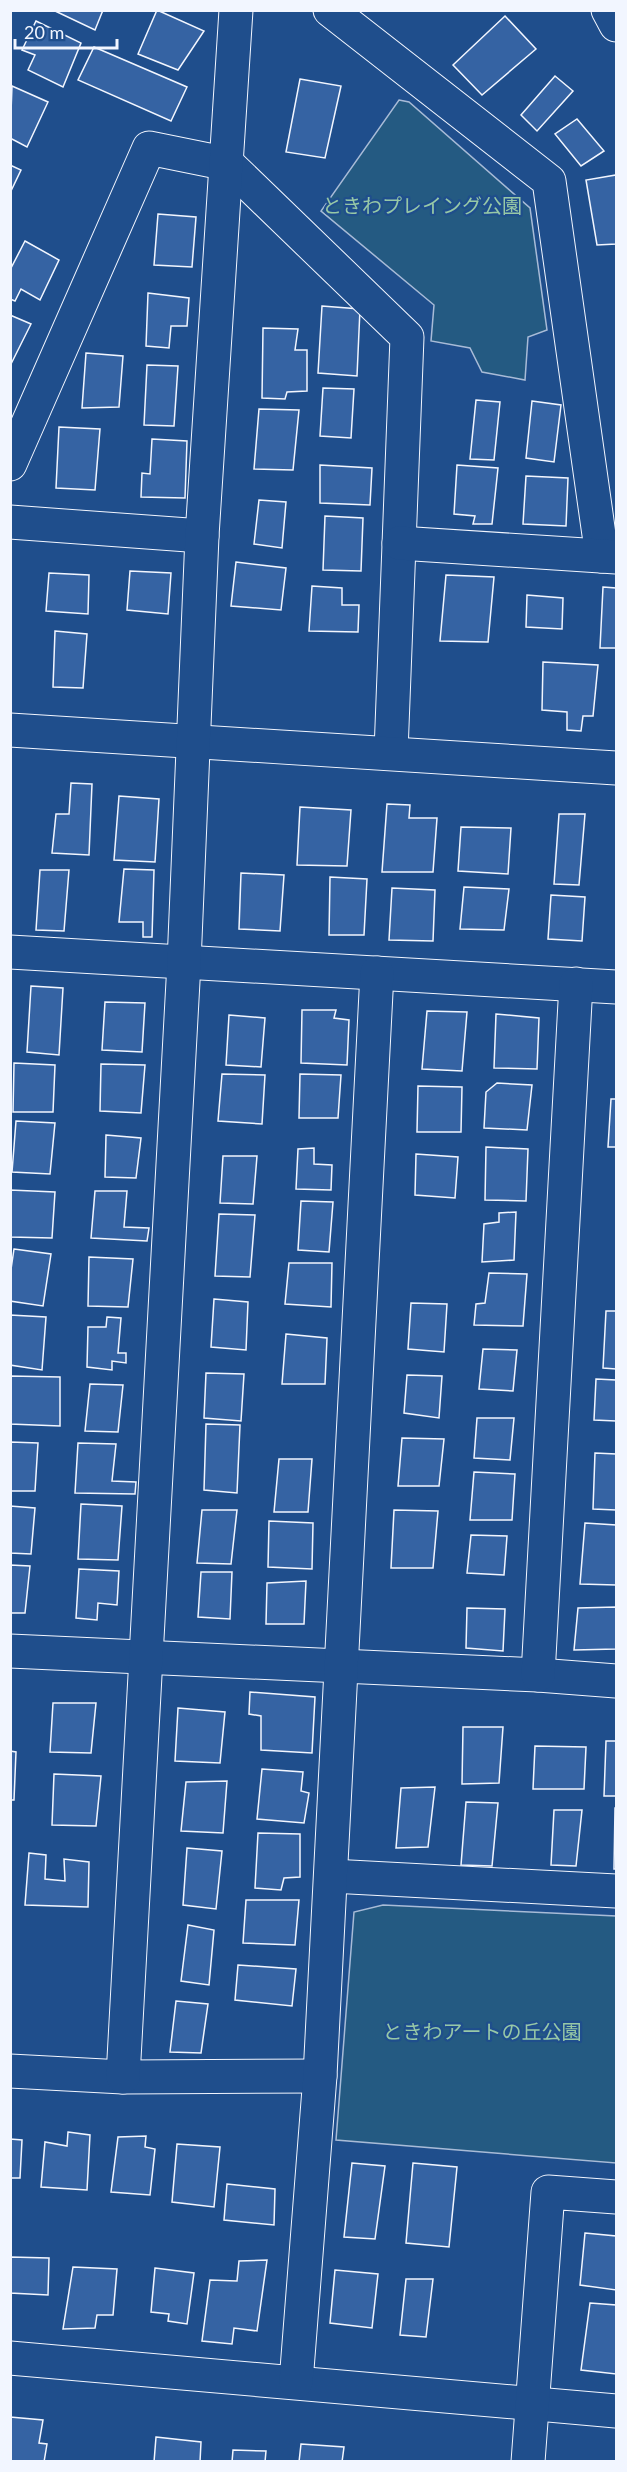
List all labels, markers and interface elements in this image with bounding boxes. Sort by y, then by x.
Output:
scale bar [15,12,117,50]
text: 20 m [24,21,64,43]
park label: ときわプレイング公園 [322,193,522,217]
park label: ときわアートの丘公園 [383,2019,581,2043]

